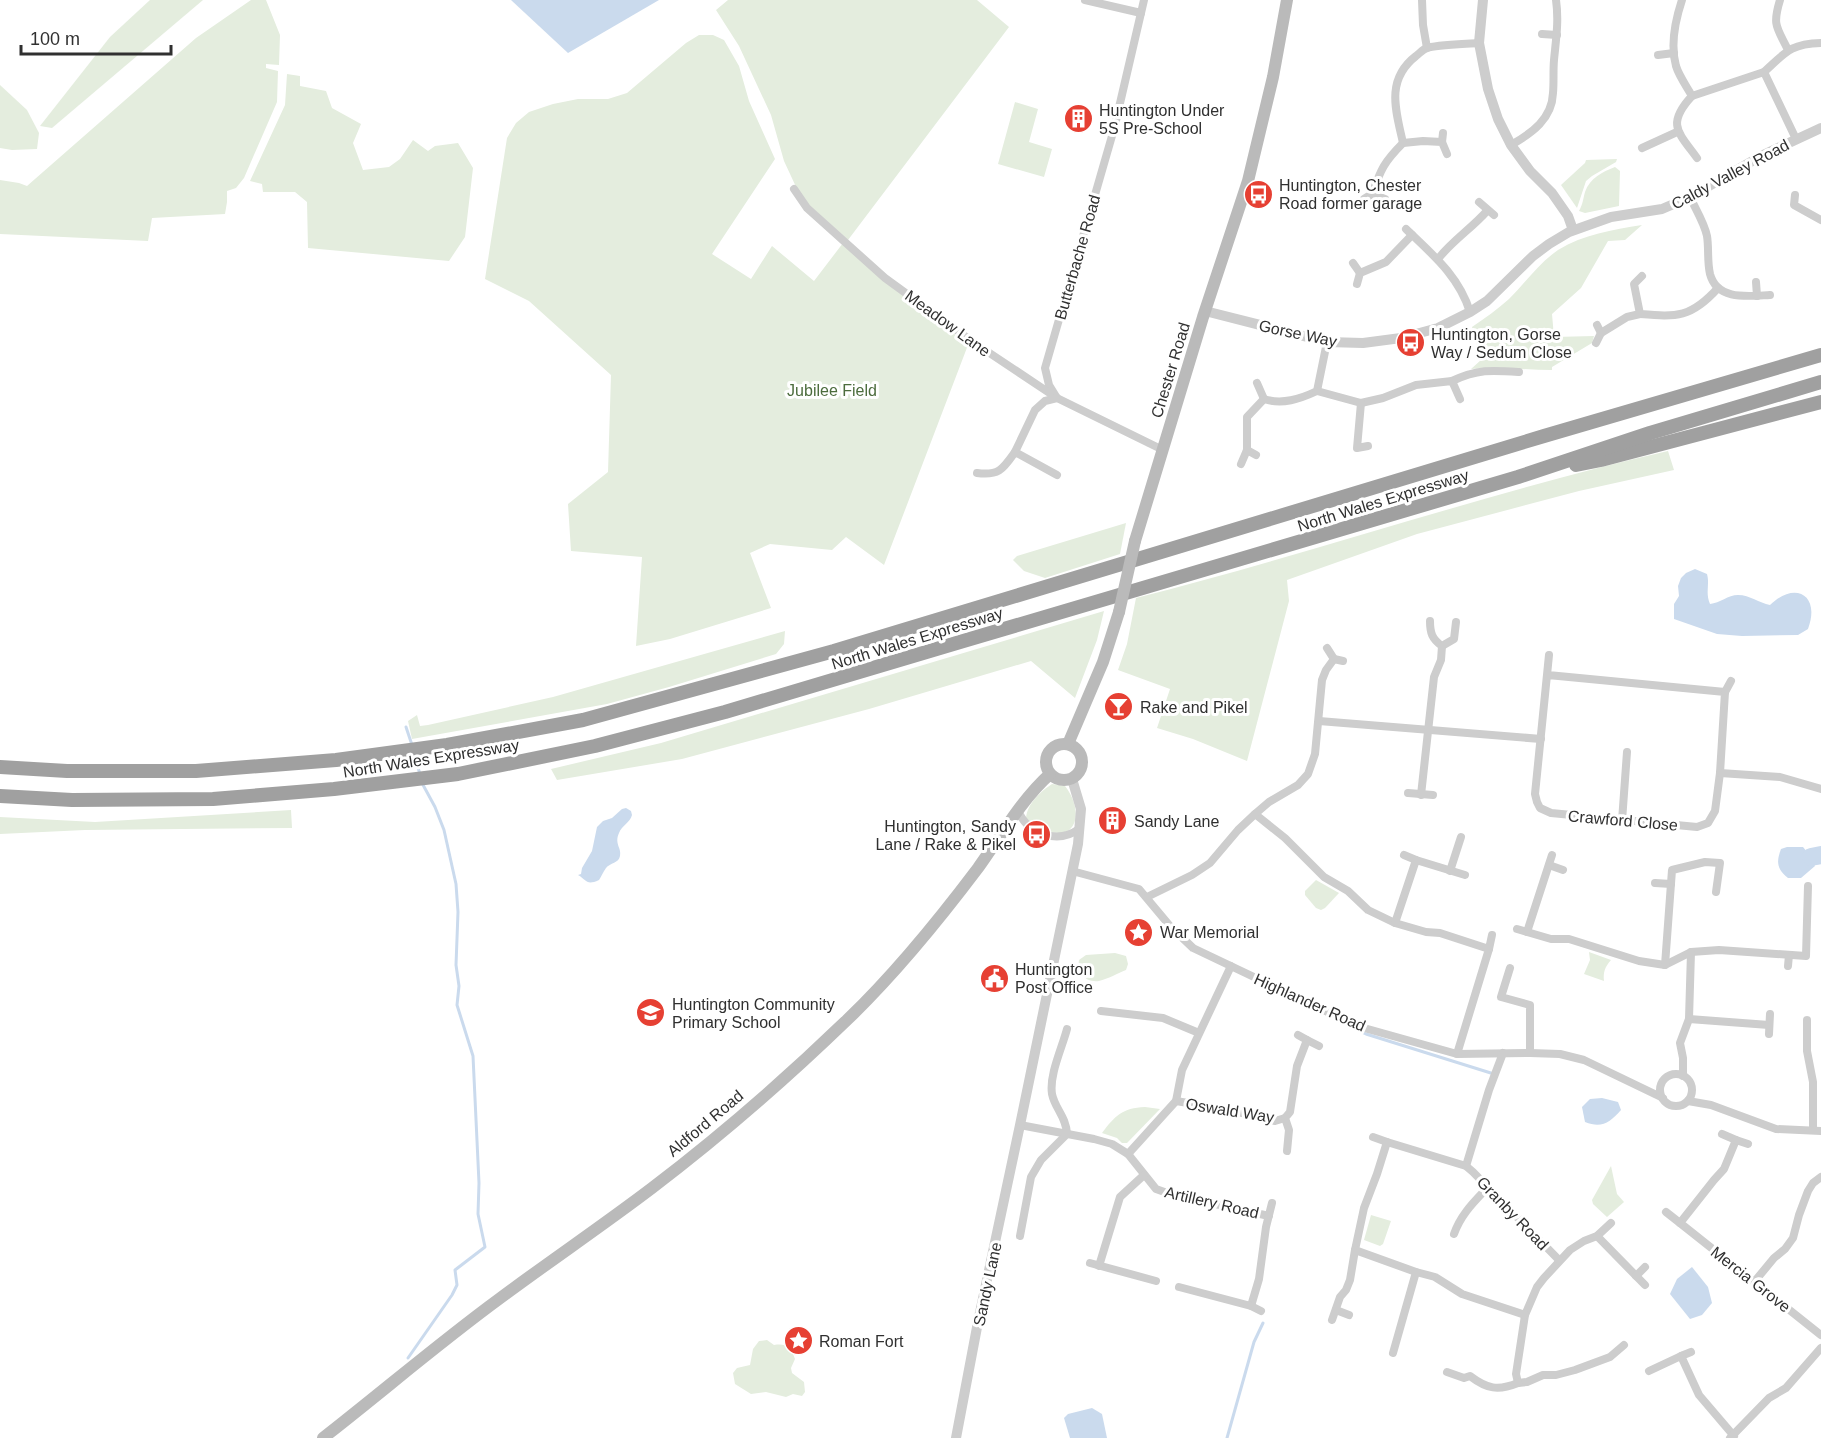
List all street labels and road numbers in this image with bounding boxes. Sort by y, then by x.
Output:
street label: Caldy Valley Road [1669,136,1792,213]
street label: Butterbache Road [1052,193,1103,321]
street label: Meadow Lane [902,287,993,360]
street label: Gorse Way [1257,317,1339,350]
street label: Chester Road [1148,320,1193,420]
street label: North Wales Expressway [1295,466,1471,535]
street label: North Wales Expressway [829,604,1005,673]
street label: North Wales Expressway [342,736,520,781]
street label: Crawford Close [1567,807,1679,834]
street label: Highlander Road [1251,970,1368,1035]
street label: Aldford Road [664,1087,747,1160]
street label: Oswald Way [1185,1095,1275,1126]
street label: Granby Road [1473,1173,1552,1253]
street label: Artillery Road [1163,1183,1261,1222]
street label: Sandy Lane [970,1240,1005,1328]
street label: Mercia Grove [1708,1243,1794,1316]

